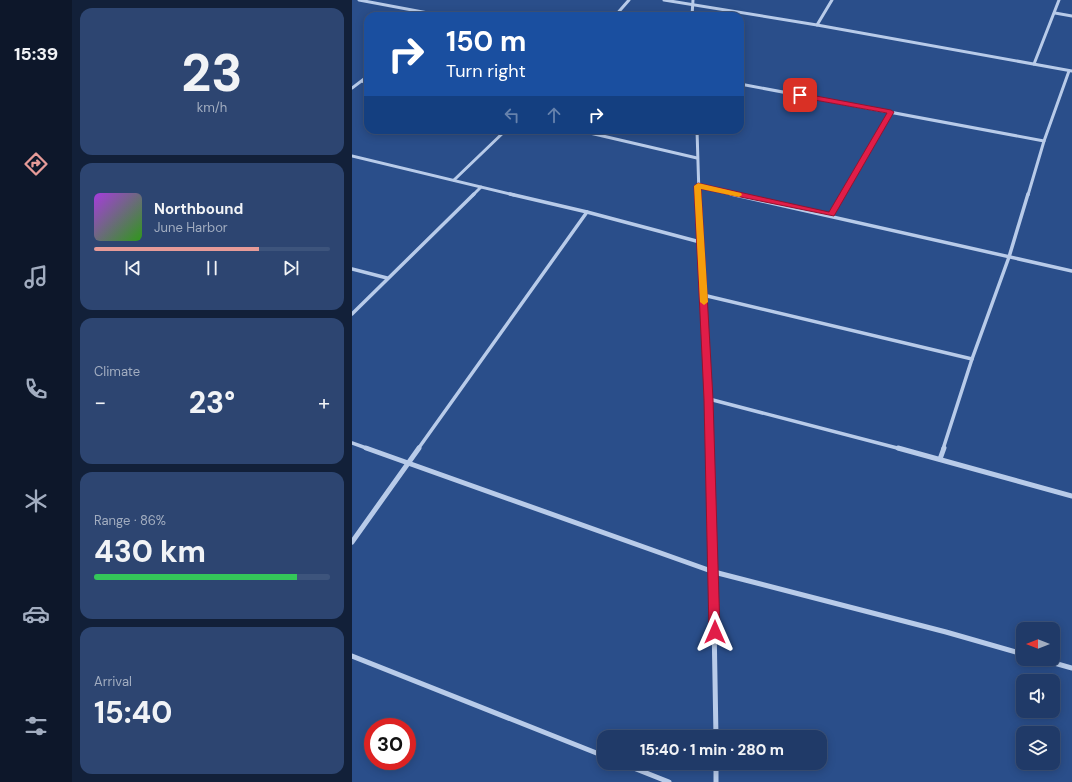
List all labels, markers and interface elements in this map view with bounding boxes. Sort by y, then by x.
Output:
text: 150 m [446,23,526,60]
icon: right [380,28,432,80]
text: 23 [181,39,243,107]
text: 15:39 [14,42,58,66]
text: Turn right [446,59,526,83]
pin [783,78,817,112]
icon: arrive [789,84,811,106]
text: km/h [197,99,227,116]
icon: left [501,104,523,126]
icon: ahead [543,104,565,126]
icon: right [585,104,607,126]
icon: directions [22,150,50,178]
text: Northbound [154,199,243,219]
text: June Harbor [154,219,228,236]
icon: previous [122,257,144,279]
icon: pause [201,257,223,279]
icon: next [280,257,302,279]
icon: music [22,263,50,291]
text: Climate [94,363,140,380]
icon: phone [22,375,50,403]
text: 23° [189,383,235,422]
text: − [94,388,106,417]
text: + [318,388,330,417]
icon: climate [22,487,50,515]
text: Range · 86% [94,512,166,529]
text: 430 km [94,532,206,571]
icon: car [22,600,50,628]
position arrow [694,611,736,653]
north arrow [1016,622,1060,666]
map controls [1016,622,1060,770]
text: Arrival [94,673,132,690]
button: sound [1016,674,1060,718]
text: 15:40 [94,693,172,732]
icon: filters [22,712,50,740]
speed limit sign: 30 [364,718,416,770]
button: layers [1016,726,1060,770]
text: 15:40 · 1 min · 280 m [640,740,784,760]

